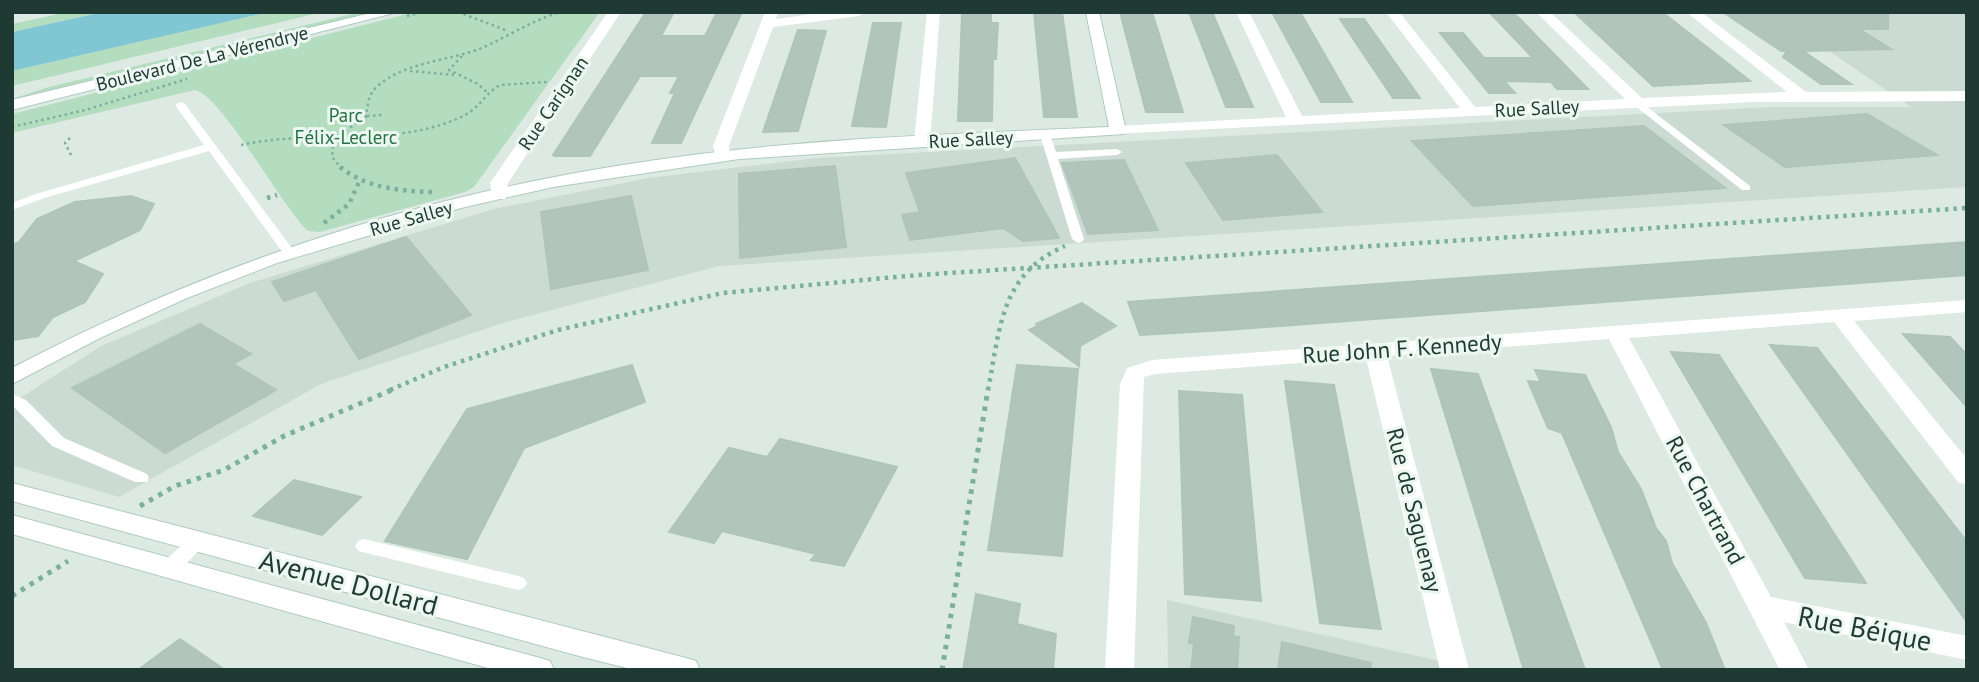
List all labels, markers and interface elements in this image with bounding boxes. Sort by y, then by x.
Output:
street label: Boulevard De La Vérendrye [93,20,311,96]
street label: Rue Carignan [513,52,593,154]
street label: Rue Salley [1494,94,1580,122]
park label: Parc Félix-Leclerc [295,103,397,149]
street label: Rue Salley [928,125,1014,153]
street label: Rue Salley [367,195,455,241]
street label: Rue John F. Kennedy [1301,327,1503,369]
street label: Rue de Saguenay [1381,425,1450,596]
street label: Rue Chartrand [1660,431,1752,569]
street label: Avenue Dollard [256,540,442,624]
street label: Rue Béique [1795,597,1935,659]

